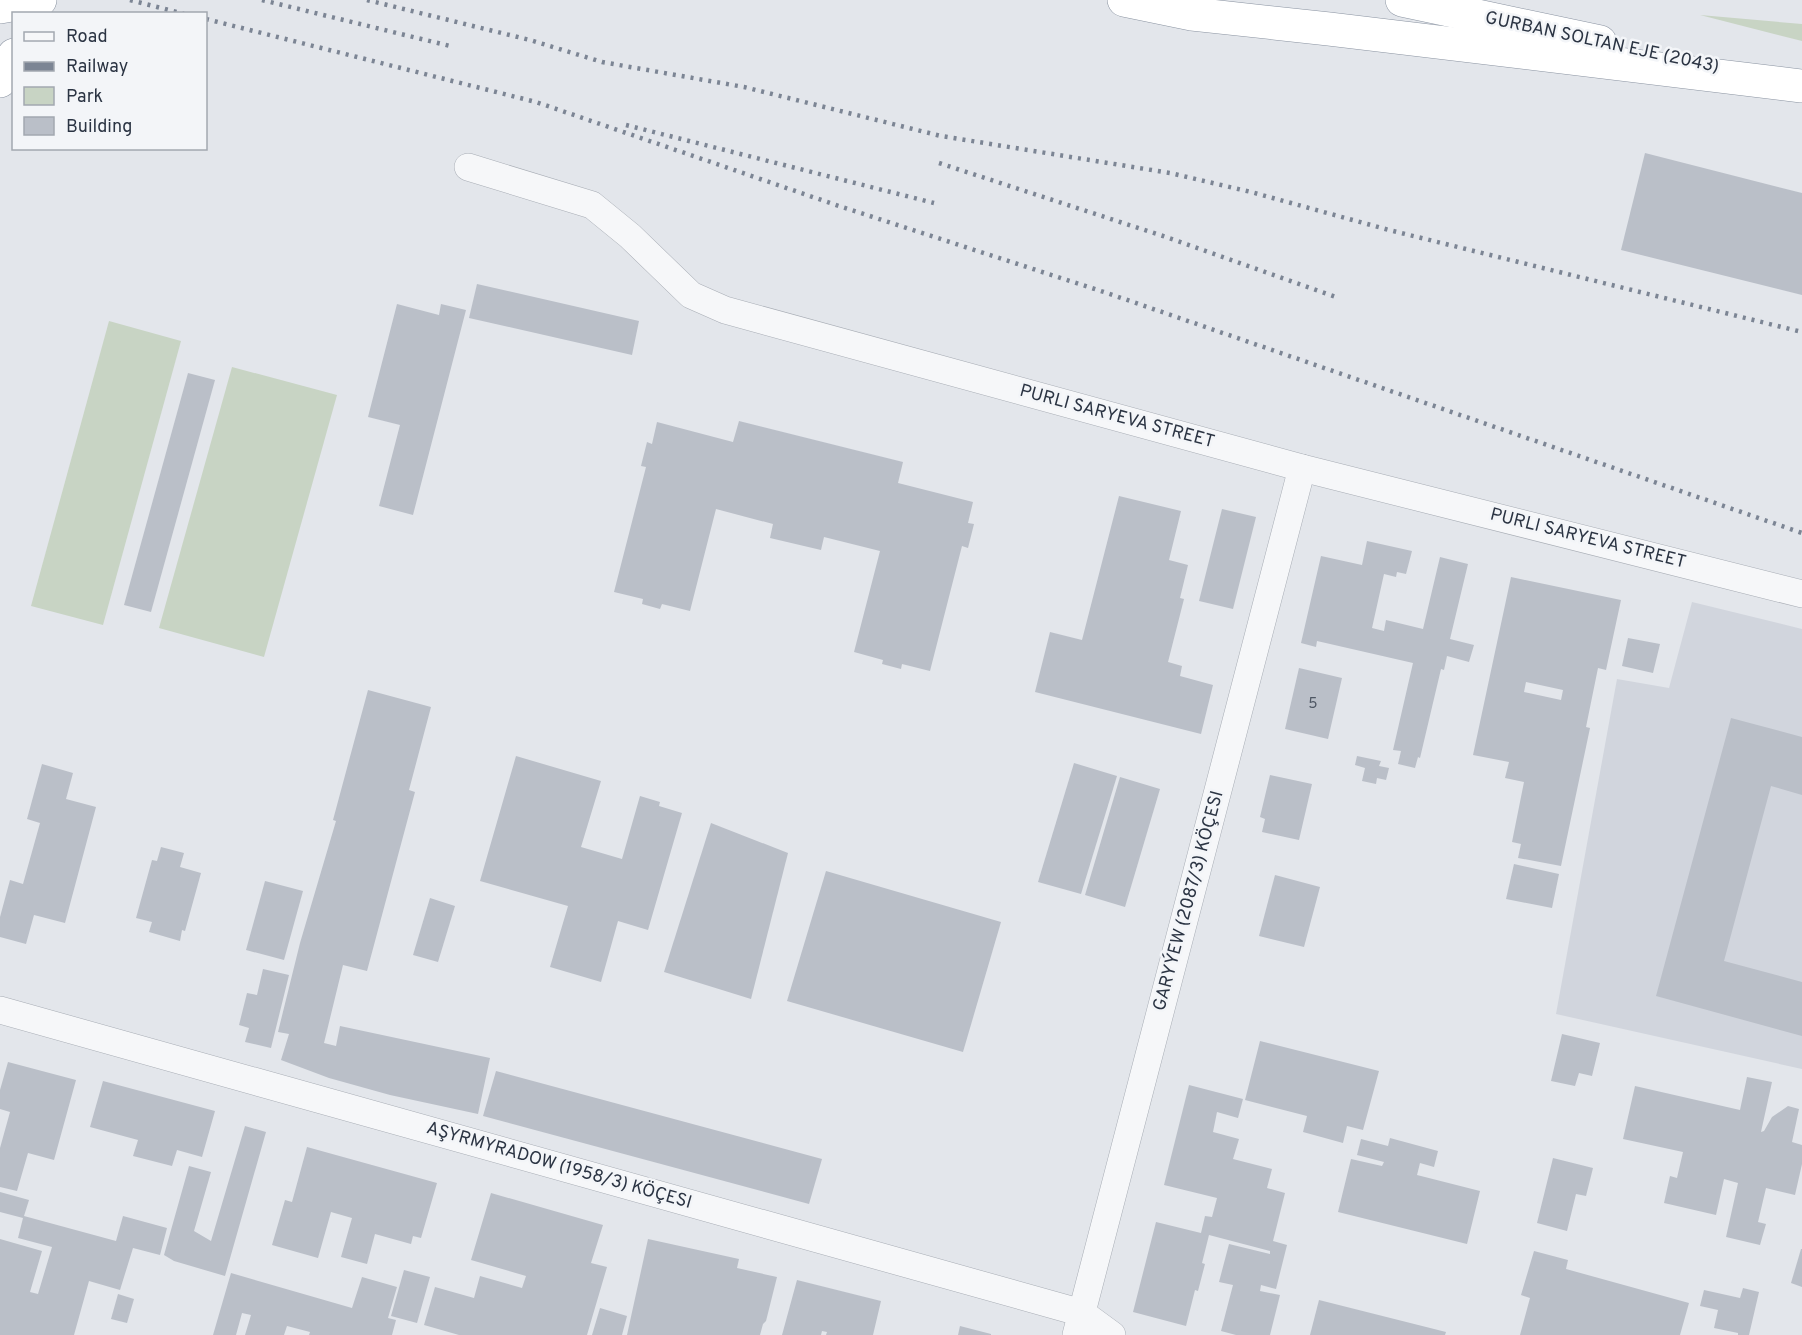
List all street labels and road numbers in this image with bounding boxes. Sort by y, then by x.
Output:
street label: GURBAN SOLTAN EJE (2043) [1483,7,1721,79]
street label: PURLI SARYEVA STREET [1017,380,1217,454]
street label: PURLI SARYEVA STREET [1488,504,1688,574]
street label: GARYÝEW (2087/3) KÖÇESI [1147,788,1229,1014]
street label: AŞYRMYRADOW (1958/3) KÖÇESI [424,1115,695,1215]

